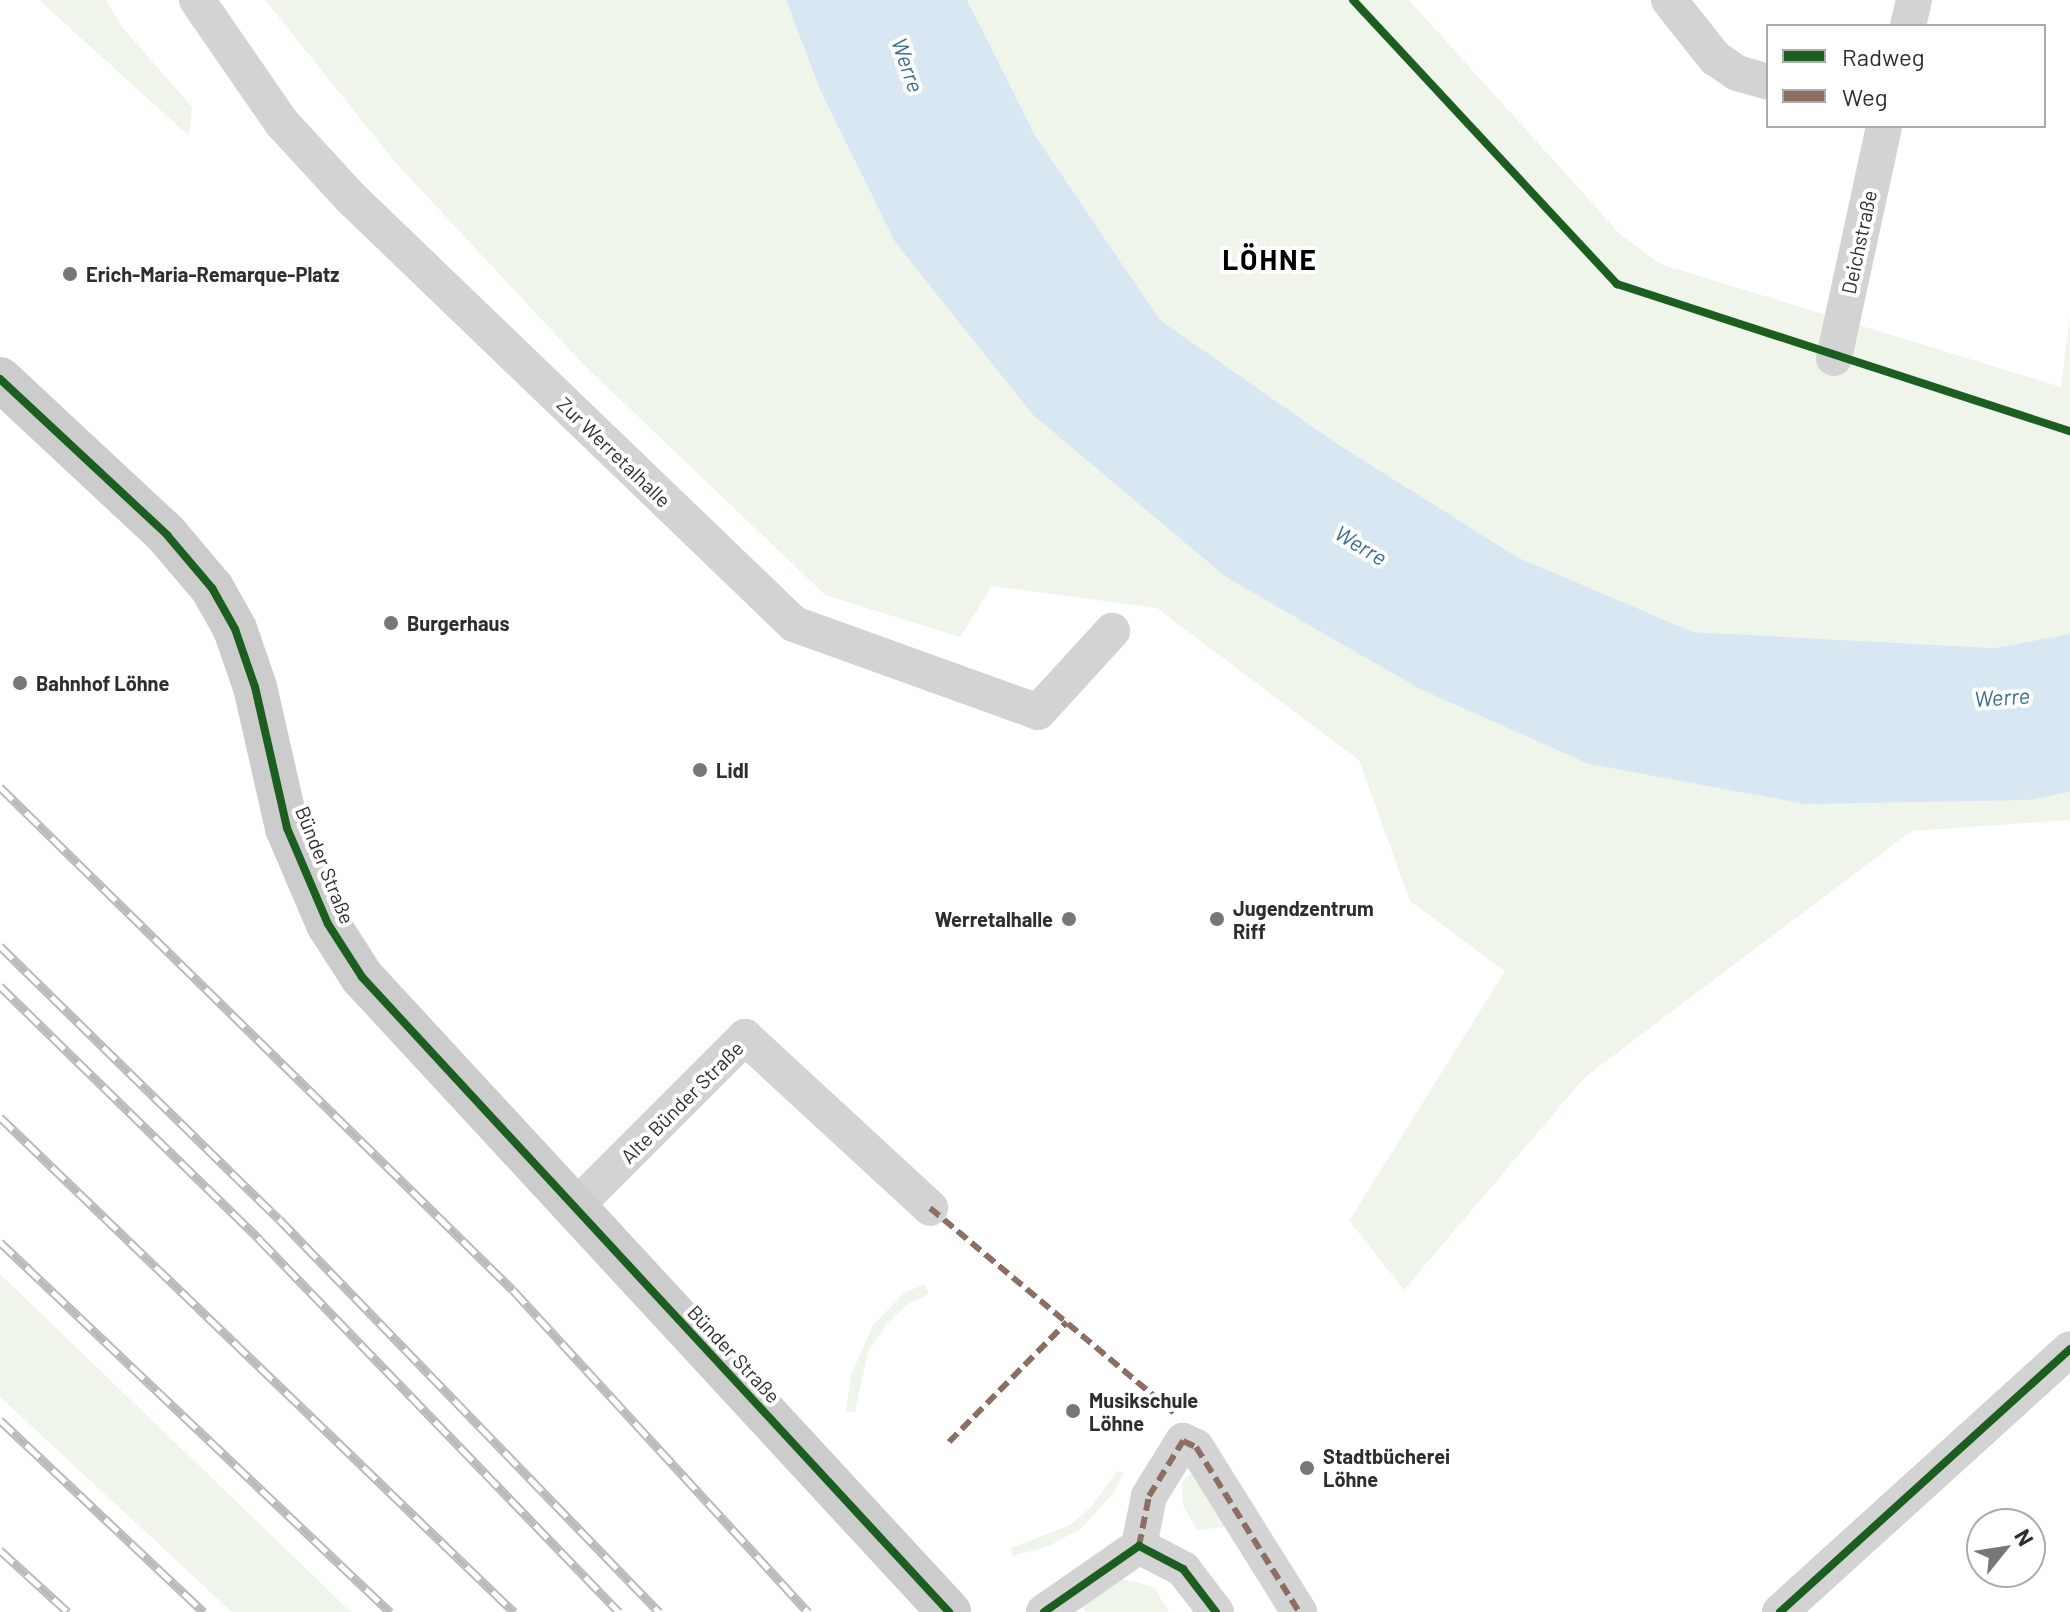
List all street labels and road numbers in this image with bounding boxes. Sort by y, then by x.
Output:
street label: Deichstraße [1836,188,1882,296]
street label: Zur Werretalhalle [552,392,676,512]
street label: Bünder Straße [291,803,359,927]
street label: Alte Bünder Straße [616,1036,748,1168]
street label: Bünder Straße [683,1300,785,1408]

